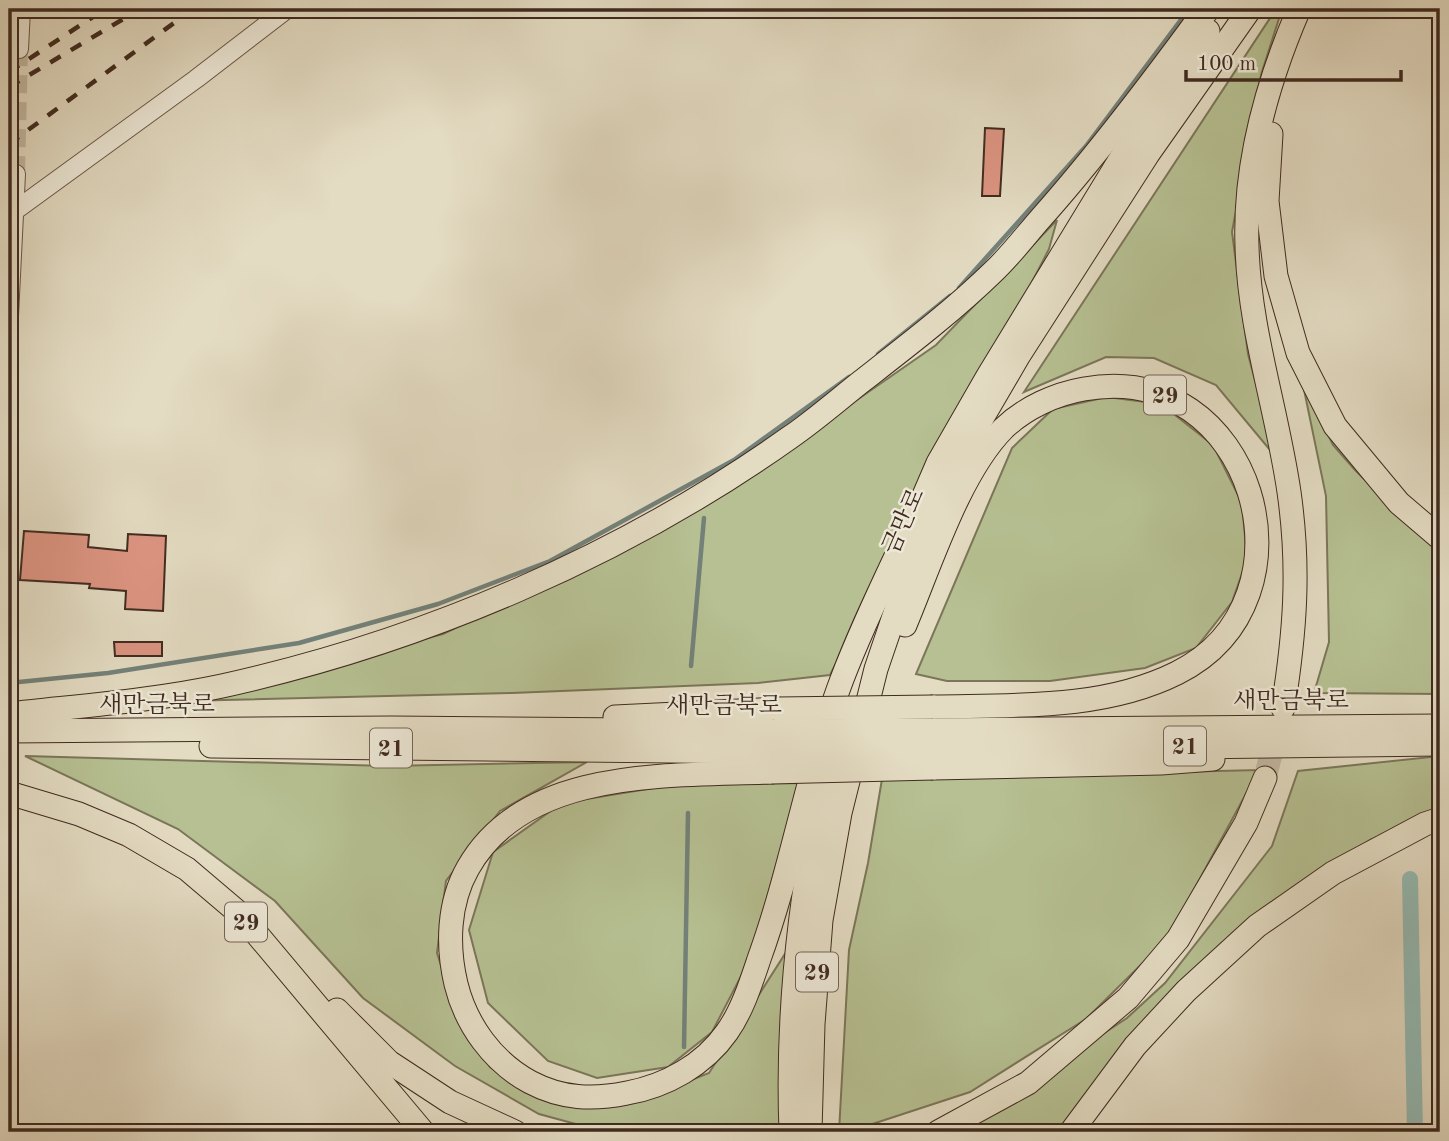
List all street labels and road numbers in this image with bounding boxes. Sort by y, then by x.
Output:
road number: 29 [1144,376,1186,414]
street label: 금만로 [878,484,930,558]
street label: 새만금북로 [1233,687,1349,714]
street label: 새만금북로 [99,691,215,718]
street label: 새만금북로 [666,692,782,719]
road number: 21 [1164,726,1206,766]
road number: 21 [370,728,412,768]
road number: 29 [225,903,267,942]
road number: 29 [796,953,838,992]

